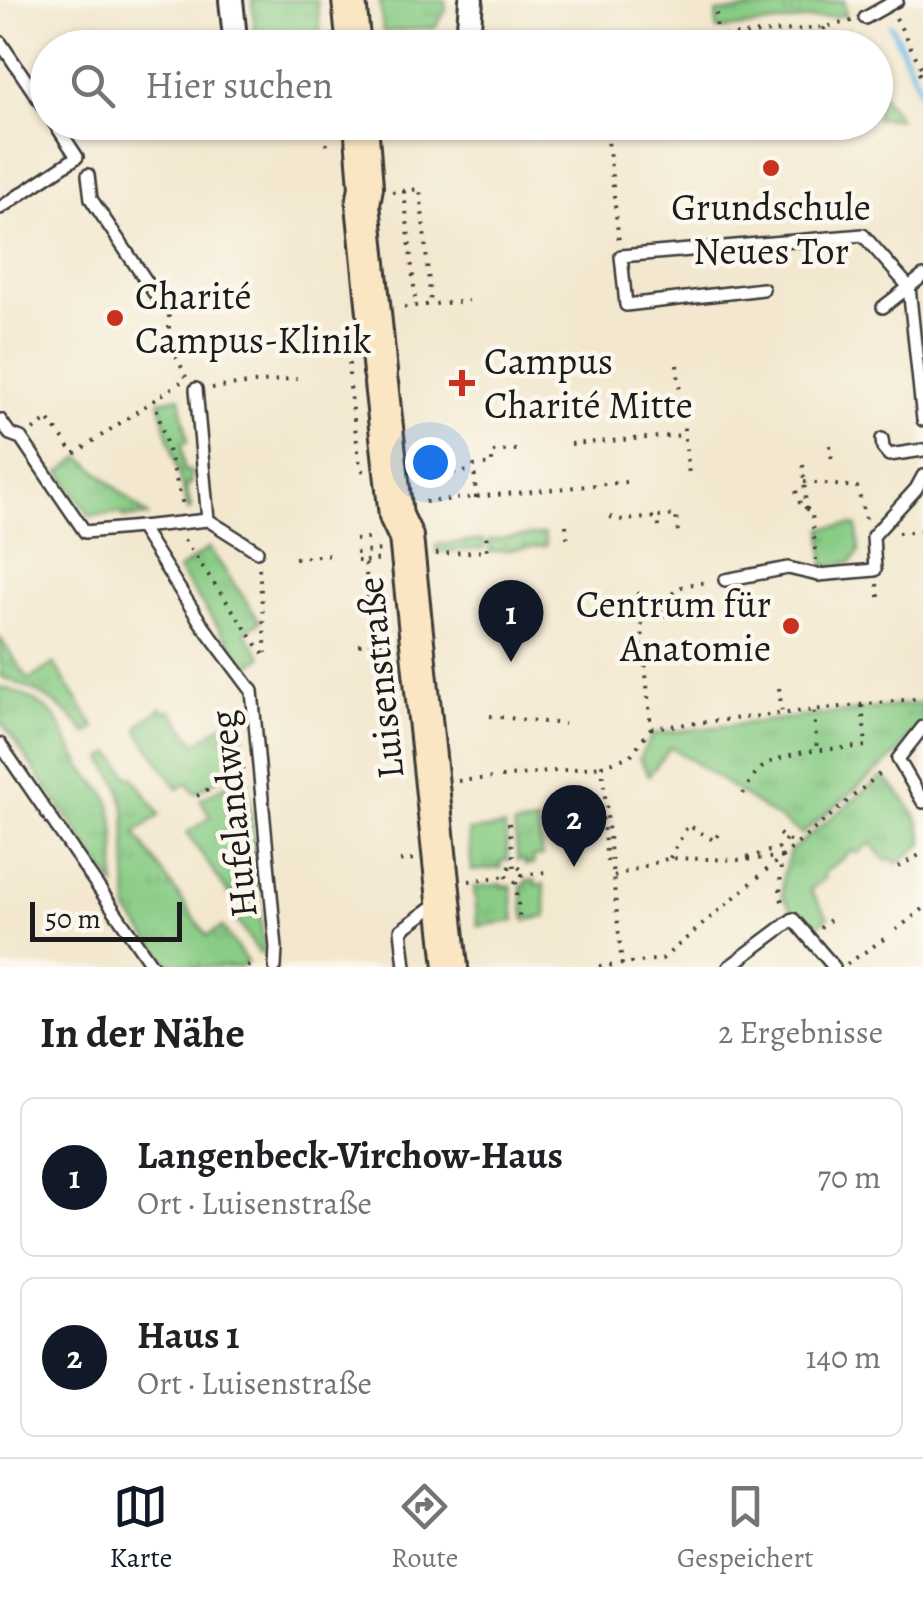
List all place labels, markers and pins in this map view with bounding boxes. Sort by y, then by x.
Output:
marker: Grundschule Neues Tor [760,157,782,179]
place label: Grundschule Neues Tor [671,181,871,277]
place label: Charité Campus-Klinik [135,270,372,366]
marker: Charité Campus-Klinik [104,307,126,329]
place label: Campus Charité Mitte [484,335,693,431]
marker: Campus Charité Mitte [449,370,475,396]
place label: Centrum für Anatomie [576,578,771,674]
pin: 1 [478,580,544,662]
marker: Centrum für Anatomie [780,615,802,637]
pin: 2 [542,784,606,867]

